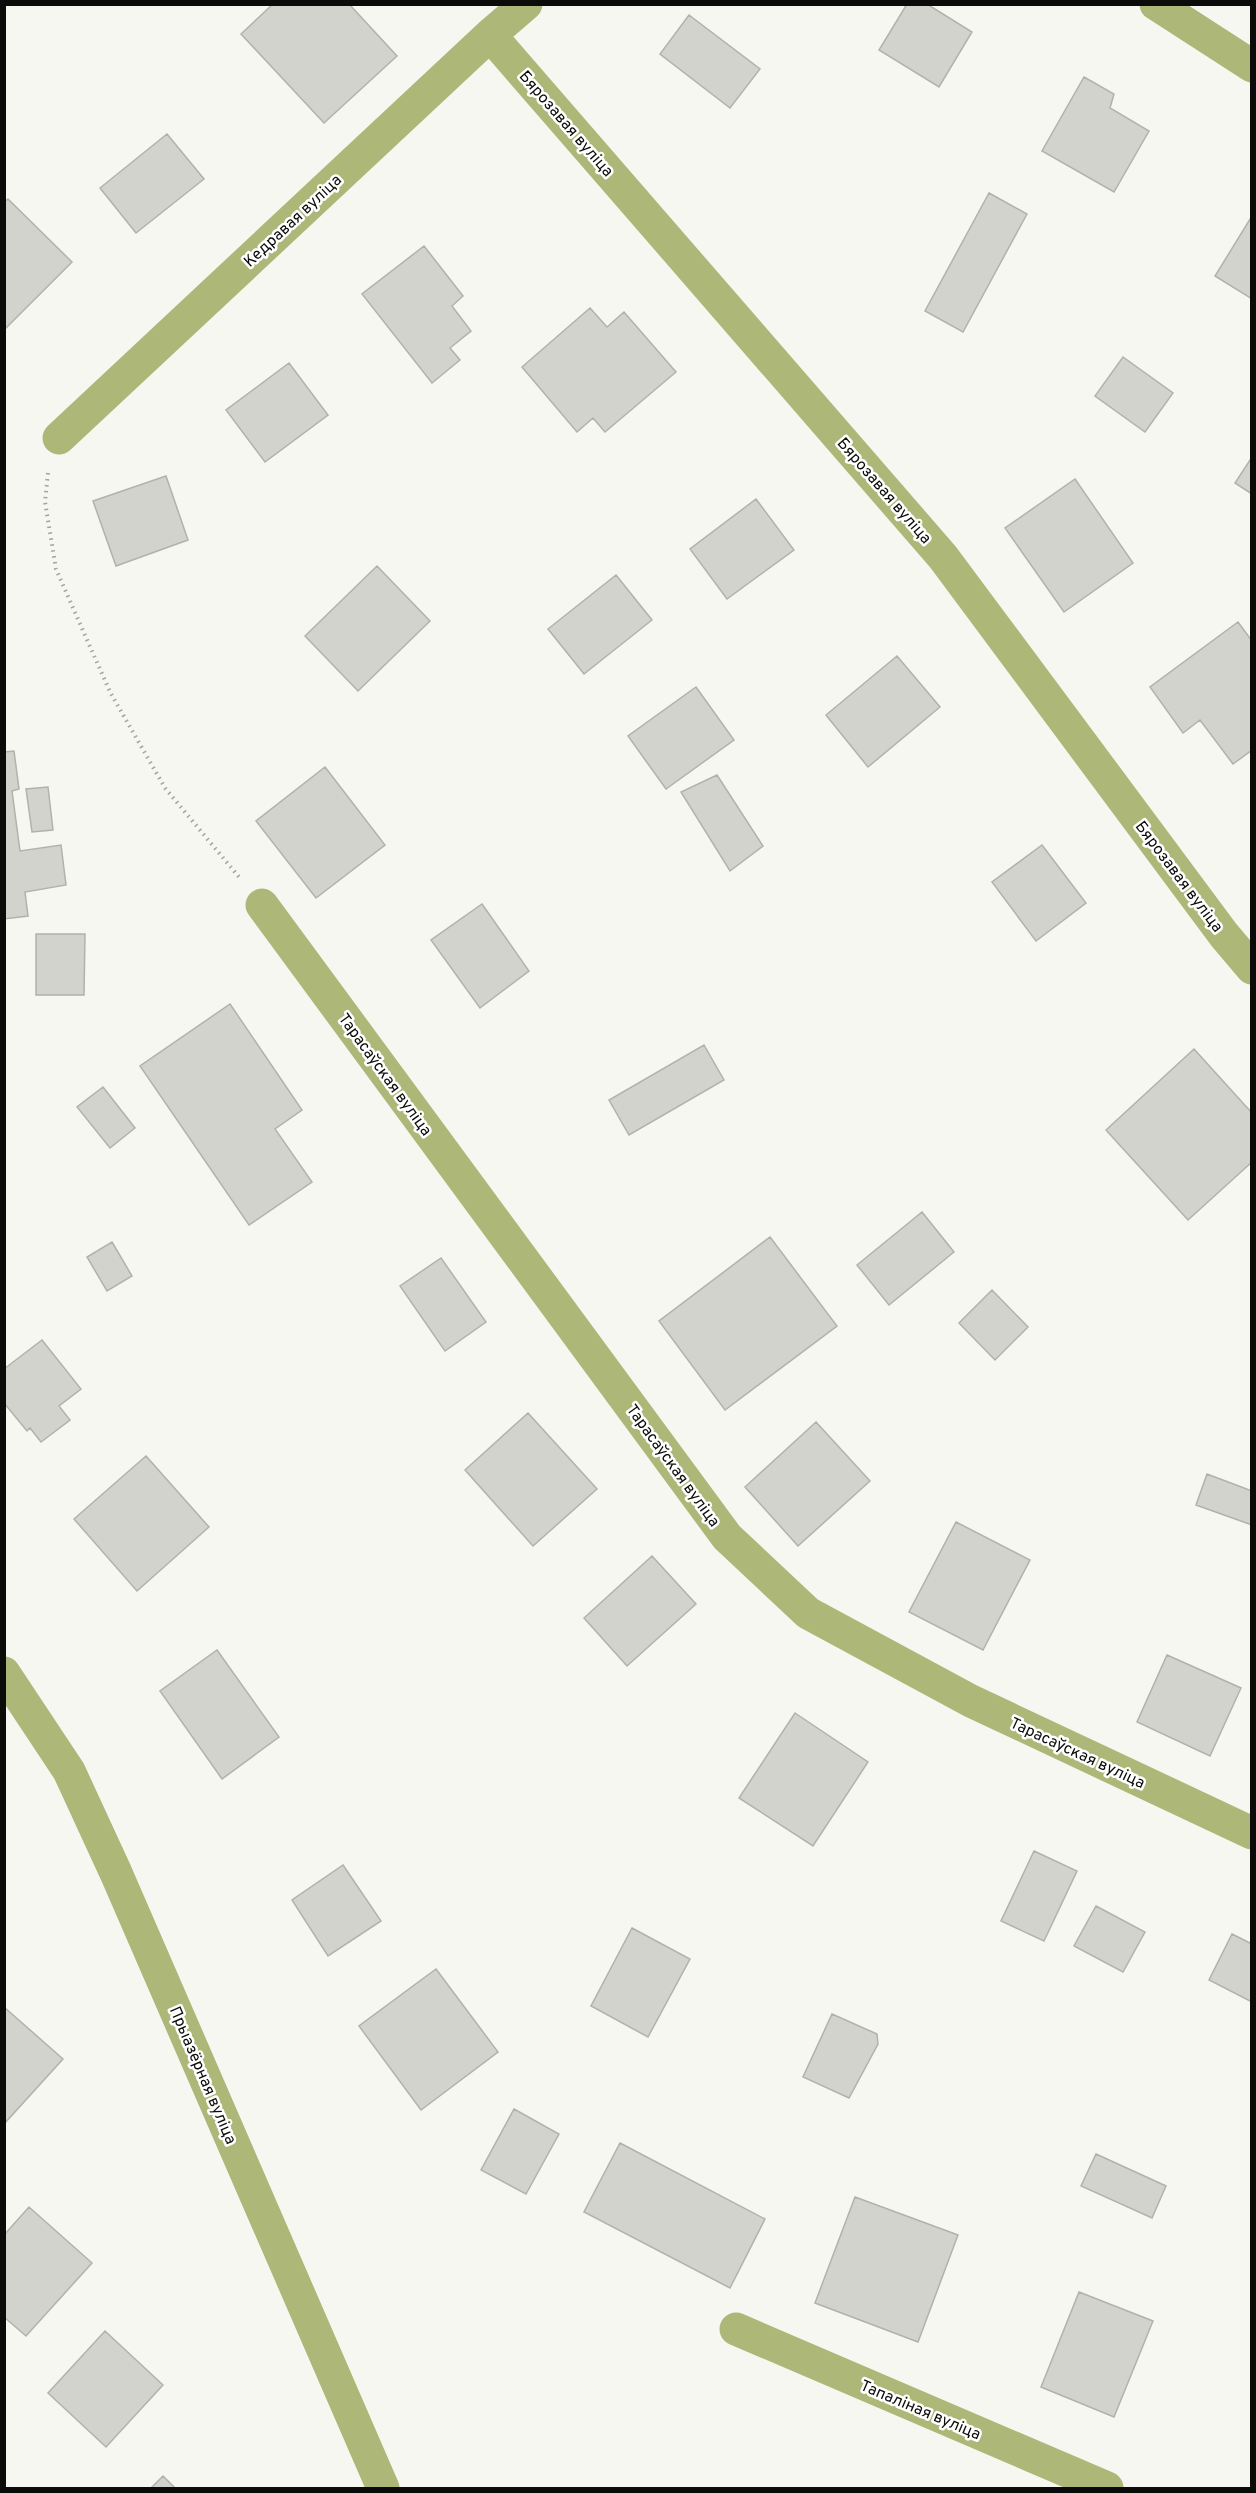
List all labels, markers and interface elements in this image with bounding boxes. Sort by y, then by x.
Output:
street label: Бярозавая вуліца [514,67,617,182]
street label: Кедравая вуліца [240,171,347,272]
street label: Бярозавая вуліца [832,434,935,549]
street label: Бярозавая вуліца [1130,818,1227,937]
street label: Тарасаўская вуліца [333,1010,436,1140]
street label: Тарасаўская вуліца [621,1401,724,1531]
street label: Тарасаўская вуліца [1006,1714,1148,1794]
street label: Прыазёрная вуліца [164,2004,240,2148]
street label: Тапаліная вуліца [857,2376,983,2445]

